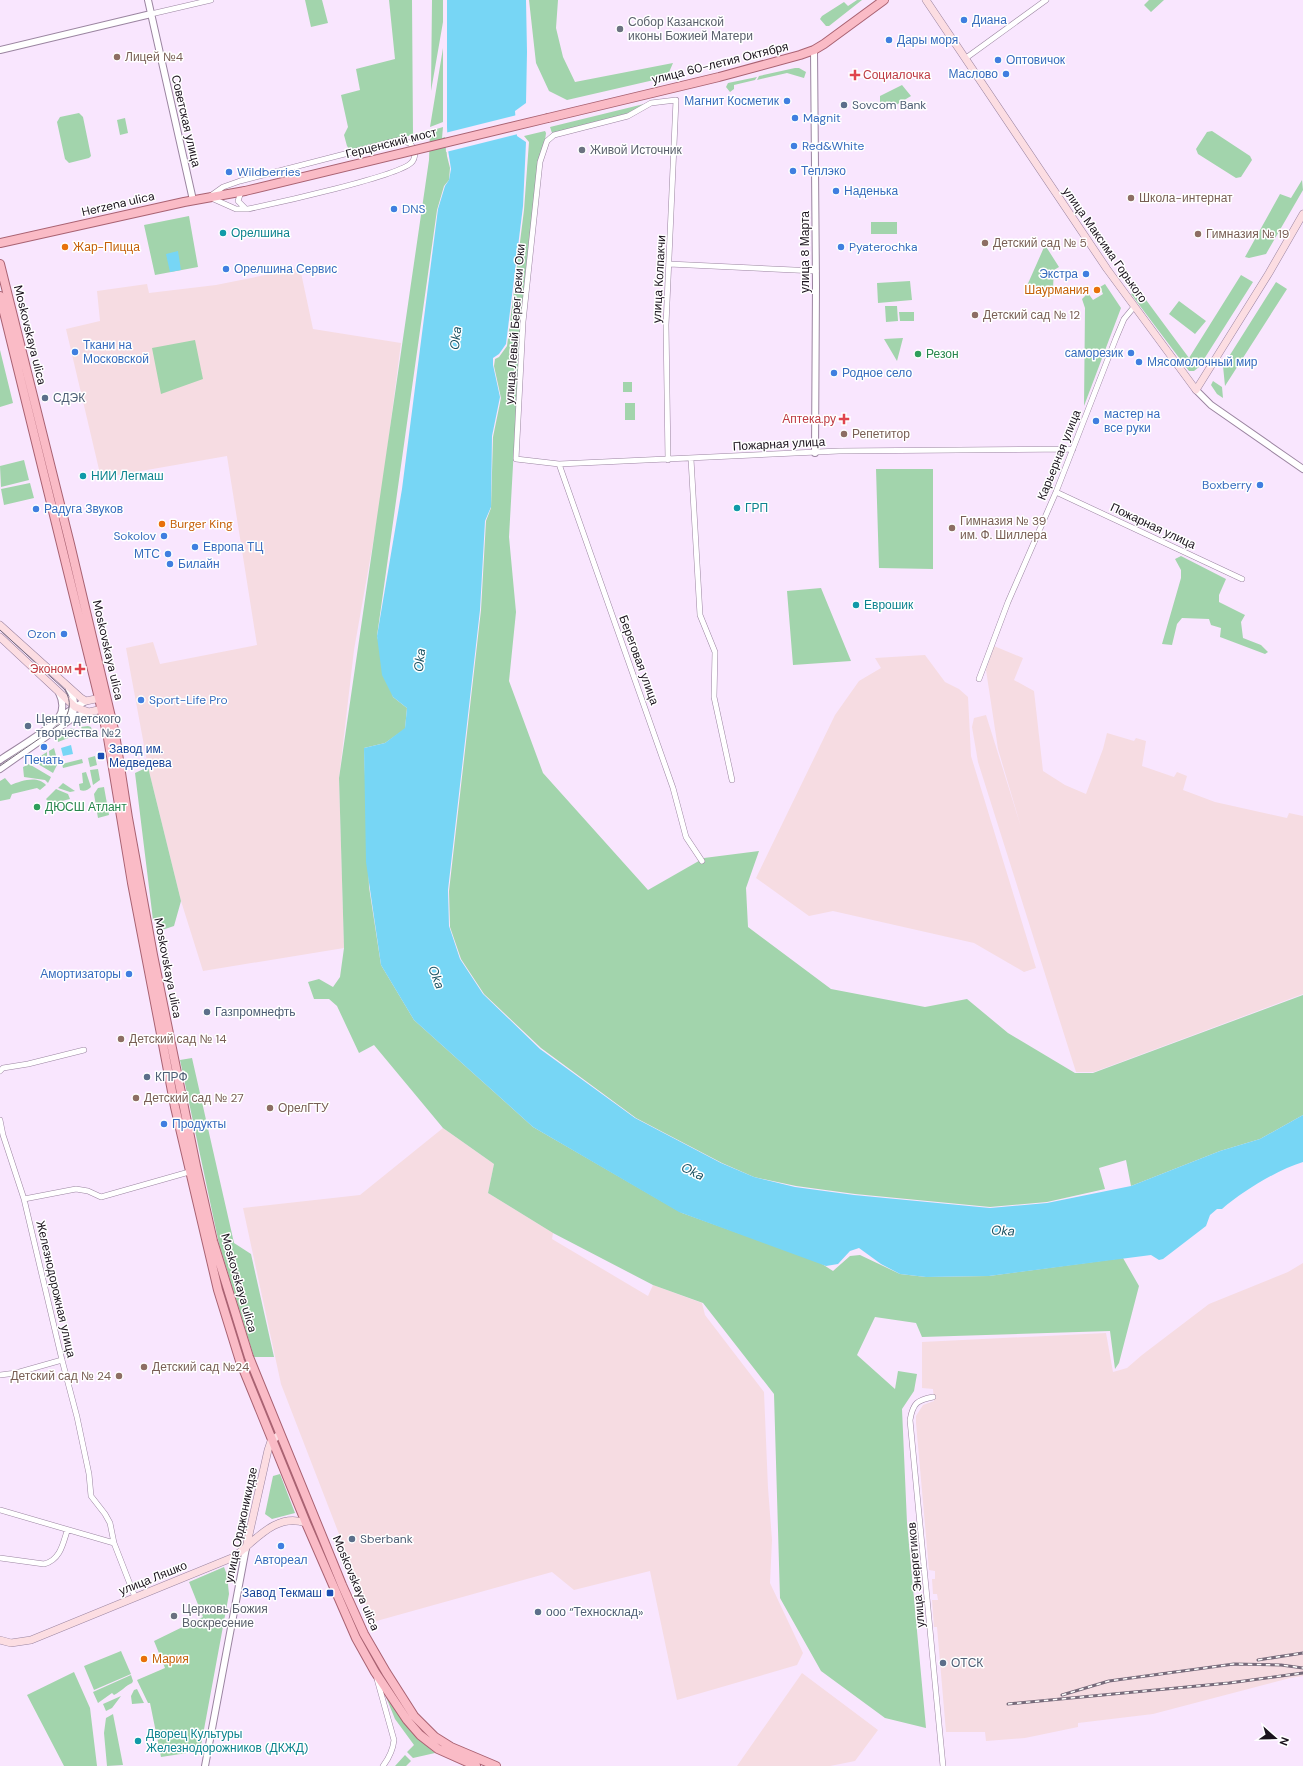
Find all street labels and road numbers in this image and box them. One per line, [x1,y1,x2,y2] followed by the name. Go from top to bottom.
[650,38,790,88] street label: улица 60-летия Октября
[168,73,204,169] street label: Советская улица
[344,124,439,162] street label: Герценский мост
[1059,184,1151,306] street label: улица Максима Горького
[80,188,156,220] street label: Herzena ulica
[797,211,813,293] street label: улица 8 Марта
[649,235,669,323] street label: улица Колпакчи
[501,243,529,405] street label: улица Левый Берег реки Оки
[10,284,50,386] street label: Moskovskaya ulica
[1034,407,1085,502] street label: Карьерная улица
[732,434,826,454] street label: Пожарная улица
[1108,499,1199,553] street label: Пожарная улица
[89,599,127,701] street label: Moskovskaya ulica
[615,613,663,707] street label: Береговая улица
[150,916,186,1020] street label: Moskovskaya ulica
[32,1219,80,1359] street label: Железнодорожная улица
[217,1232,261,1334] street label: Moskovskaya ulica
[221,1465,261,1584] street label: улица Орджоникидзе
[903,1522,929,1628] street label: улица Энергетиков
[329,1533,383,1633] street label: Moskovskaya ulica
[117,1557,190,1599] street label: улица Ляшко

